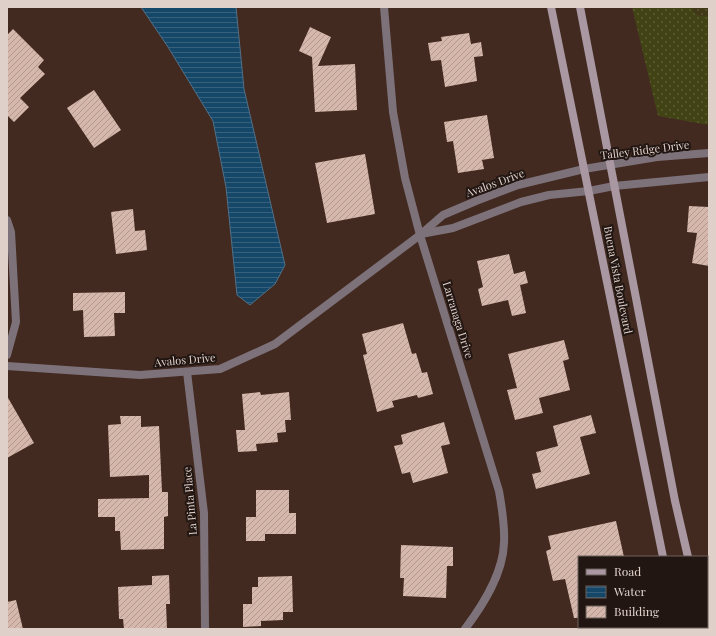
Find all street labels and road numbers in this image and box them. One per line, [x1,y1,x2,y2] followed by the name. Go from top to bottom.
[600,137,691,162] street label: Talley Ridge Drive
[462,165,527,200] street label: Avalos Drive
[601,225,636,336] street label: Buena Vista Boulevard
[440,279,477,361] street label: Larranaga Drive
[153,349,217,370] street label: Avalos Drive
[179,466,200,536] street label: La Pinta Place

